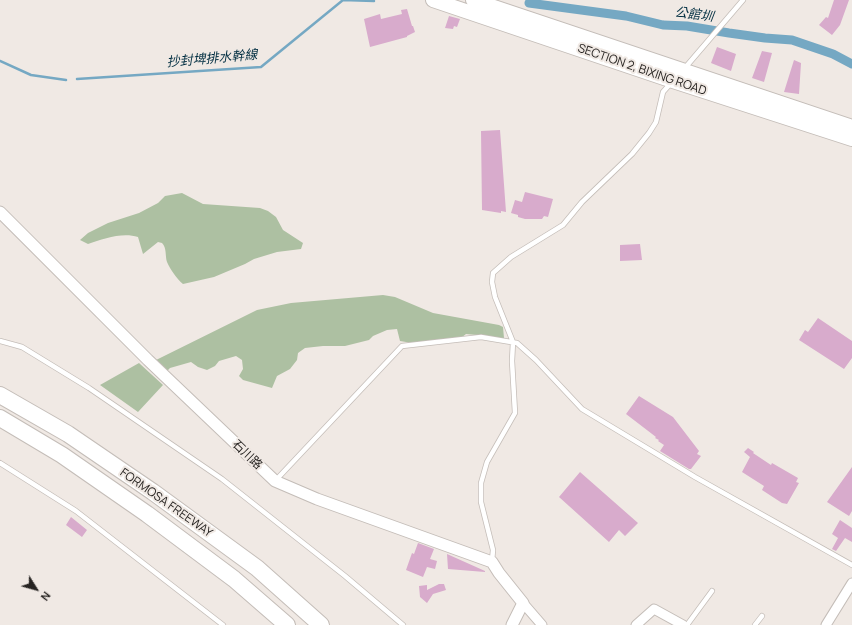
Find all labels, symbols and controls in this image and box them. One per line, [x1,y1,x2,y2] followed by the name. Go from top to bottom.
[674,5,714,25] water label: 公館圳
[576,41,708,99] street label: SECTION 2, BIXING ROAD
[166,47,258,71] water label: 抄封埤排水幹線
[229,437,265,473] street label: 石川路
[117,466,215,540] street label: FORMOSA FREEWAY
[16,569,56,609] north arrow
[38,589,54,604] text: N

